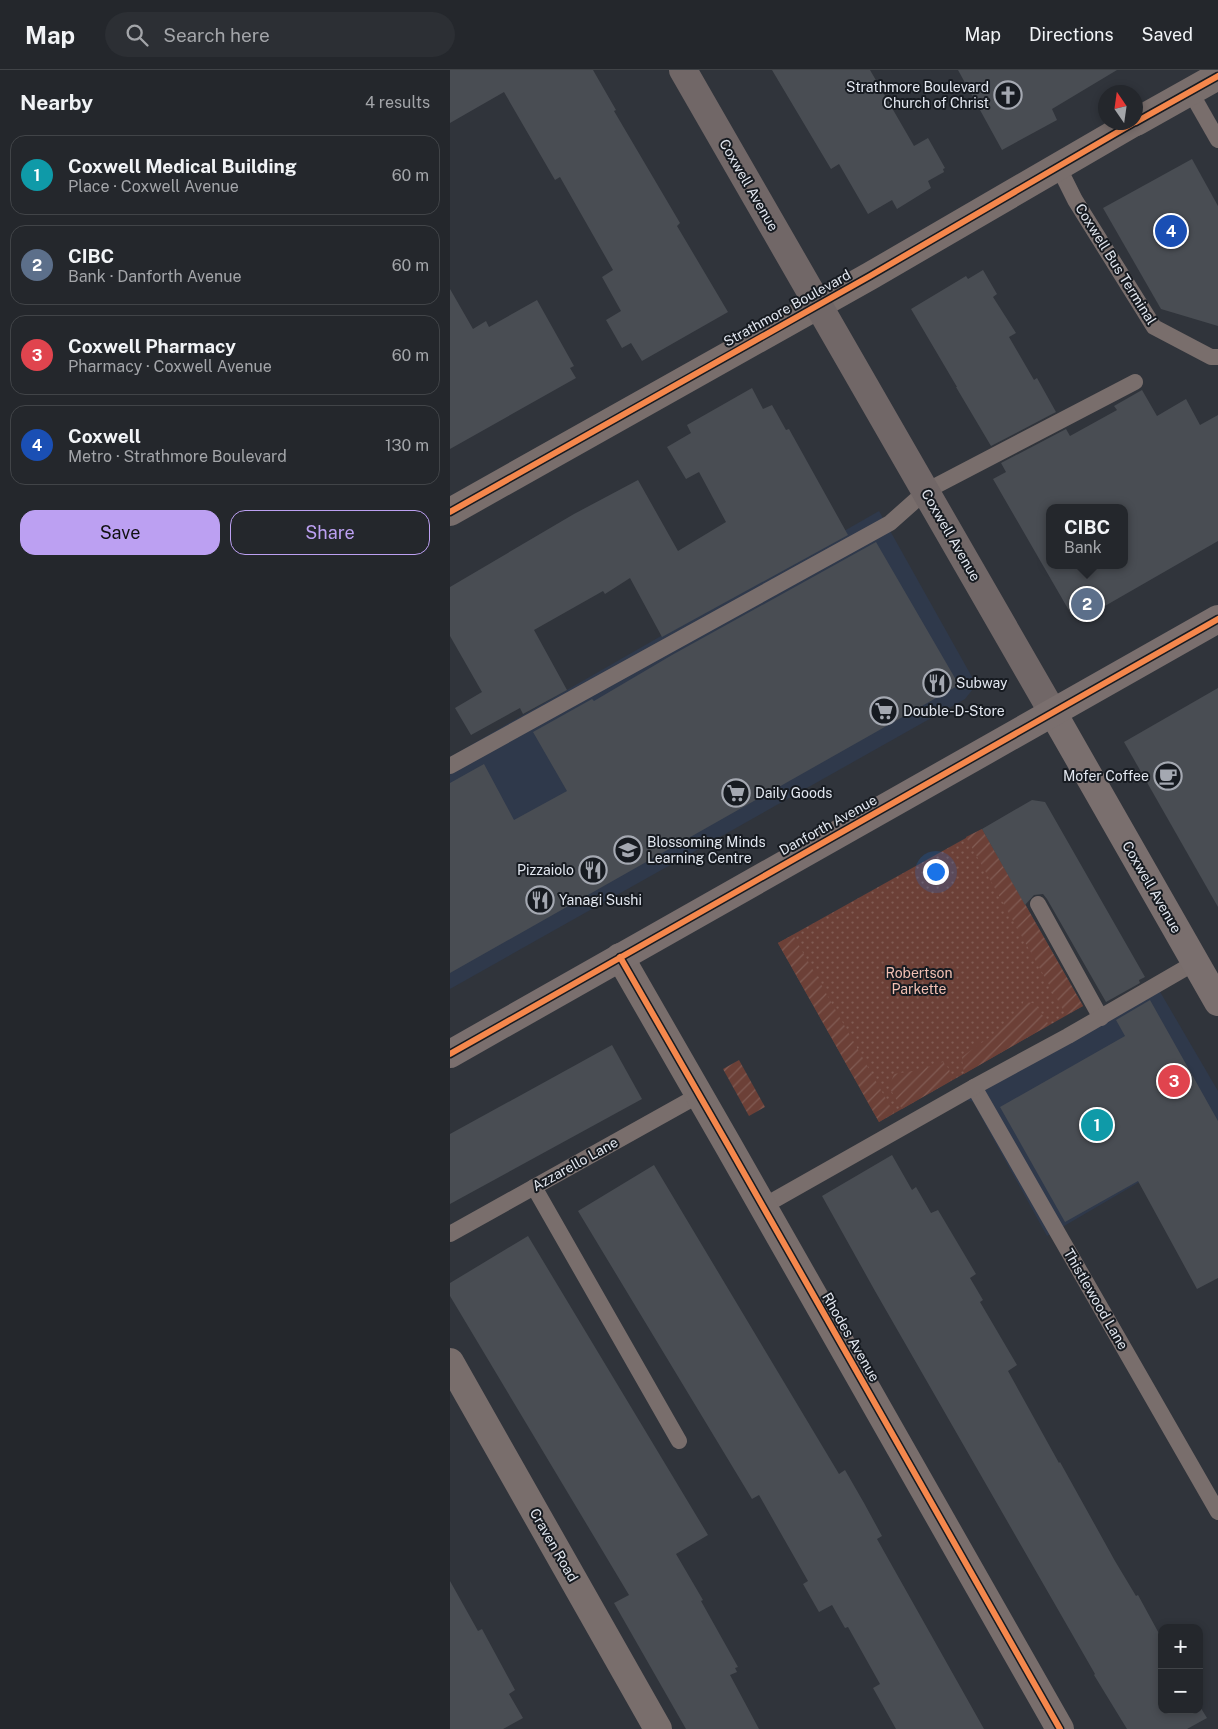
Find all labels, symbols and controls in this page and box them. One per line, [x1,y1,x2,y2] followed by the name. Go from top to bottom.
[105,12,455,57] search box
[25,21,75,49] text: Map
[123,21,151,49] icon: search
[163,24,270,46] text: Search here
[964,24,1001,45] text: Map
[1029,24,1114,45] text: Directions
[1142,24,1193,45] text: Saved
[846,79,989,111] place label: Strathmore Boulevard Church of Christ
[993,80,1023,110] church icon: Strathmore Boulevard Church of Christ
[1098,85,1143,130] north arrow
[20,90,93,115] text: Nearby
[365,93,430,112] text: 4 results
[716,136,782,234] street label: Coxwell Avenue
[68,155,297,177] text: Coxwell Medical Building
[34,166,40,185] text: 1
[392,166,429,185] text: 60 m
[68,177,239,196] text: Place · Coxwell Avenue
[1072,201,1160,327] street label: Coxwell Bus Terminal
[1155,212,1187,250] pin: 4
[68,245,114,267] text: CIBC
[32,256,42,275] text: 2
[392,256,429,275] text: 60 m
[721,266,853,350] street label: Strathmore Boulevard
[68,267,242,286] text: Bank · Danforth Avenue
[68,335,236,357] text: Coxwell Pharmacy
[32,346,42,365] text: 3
[392,346,429,365] text: 60 m
[68,357,272,376] text: Pharmacy · Coxwell Avenue
[68,425,141,447] text: Coxwell
[32,436,42,455] text: 4
[385,436,429,455] text: 130 m
[68,447,287,466] text: Metro · Strathmore Boulevard
[918,486,984,584] street label: Coxwell Avenue
[1046,504,1128,569] popup
[20,510,220,555] button: Save
[230,510,430,555] button: Share
[1064,516,1110,538] text: CIBC
[1064,538,1102,557] text: Bank
[1071,585,1103,623] pin: 2
[922,668,952,698] restaurant icon: Subway
[956,675,1008,691] place label: Subway
[869,696,899,726] supermarket icon: Double-D-Store
[903,703,1005,719] place label: Double-D-Store
[1153,761,1183,791] cafe icon: Mofer Coffee
[1063,768,1149,784] place label: Mofer Coffee
[721,778,751,808] supermarket icon: Daily Goods
[755,785,832,801] place label: Daily Goods
[776,792,880,858] street label: Danforth Avenue
[647,834,766,866] place label: Blossoming Minds Learning Centre
[613,835,643,865] school or university icon: Blossoming Minds Learning Centre
[1119,838,1185,936] street label: Coxwell Avenue
[578,855,608,885] restaurant icon: Pizzaiolo
[923,859,949,885] your location
[517,862,574,878] place label: Pizzaiolo
[525,885,555,915] restaurant icon: Yanagi Sushi
[559,892,642,908] place label: Yanagi Sushi
[885,965,953,997] park label: Robertson Parkette
[1158,1062,1190,1100] pin: 3
[1081,1106,1113,1144] pin: 1
[529,1134,621,1194] street label: Azzarello Lane
[1061,1246,1131,1352] street label: Thistlewood Lane
[819,1290,883,1384] street label: Rhodes Avenue
[527,1506,581,1584] street label: Craven Road
[1158,1624,1203,1714] map controls
[1158,1624,1203,1669] button: +
[1158,1669,1203,1714] button: −

